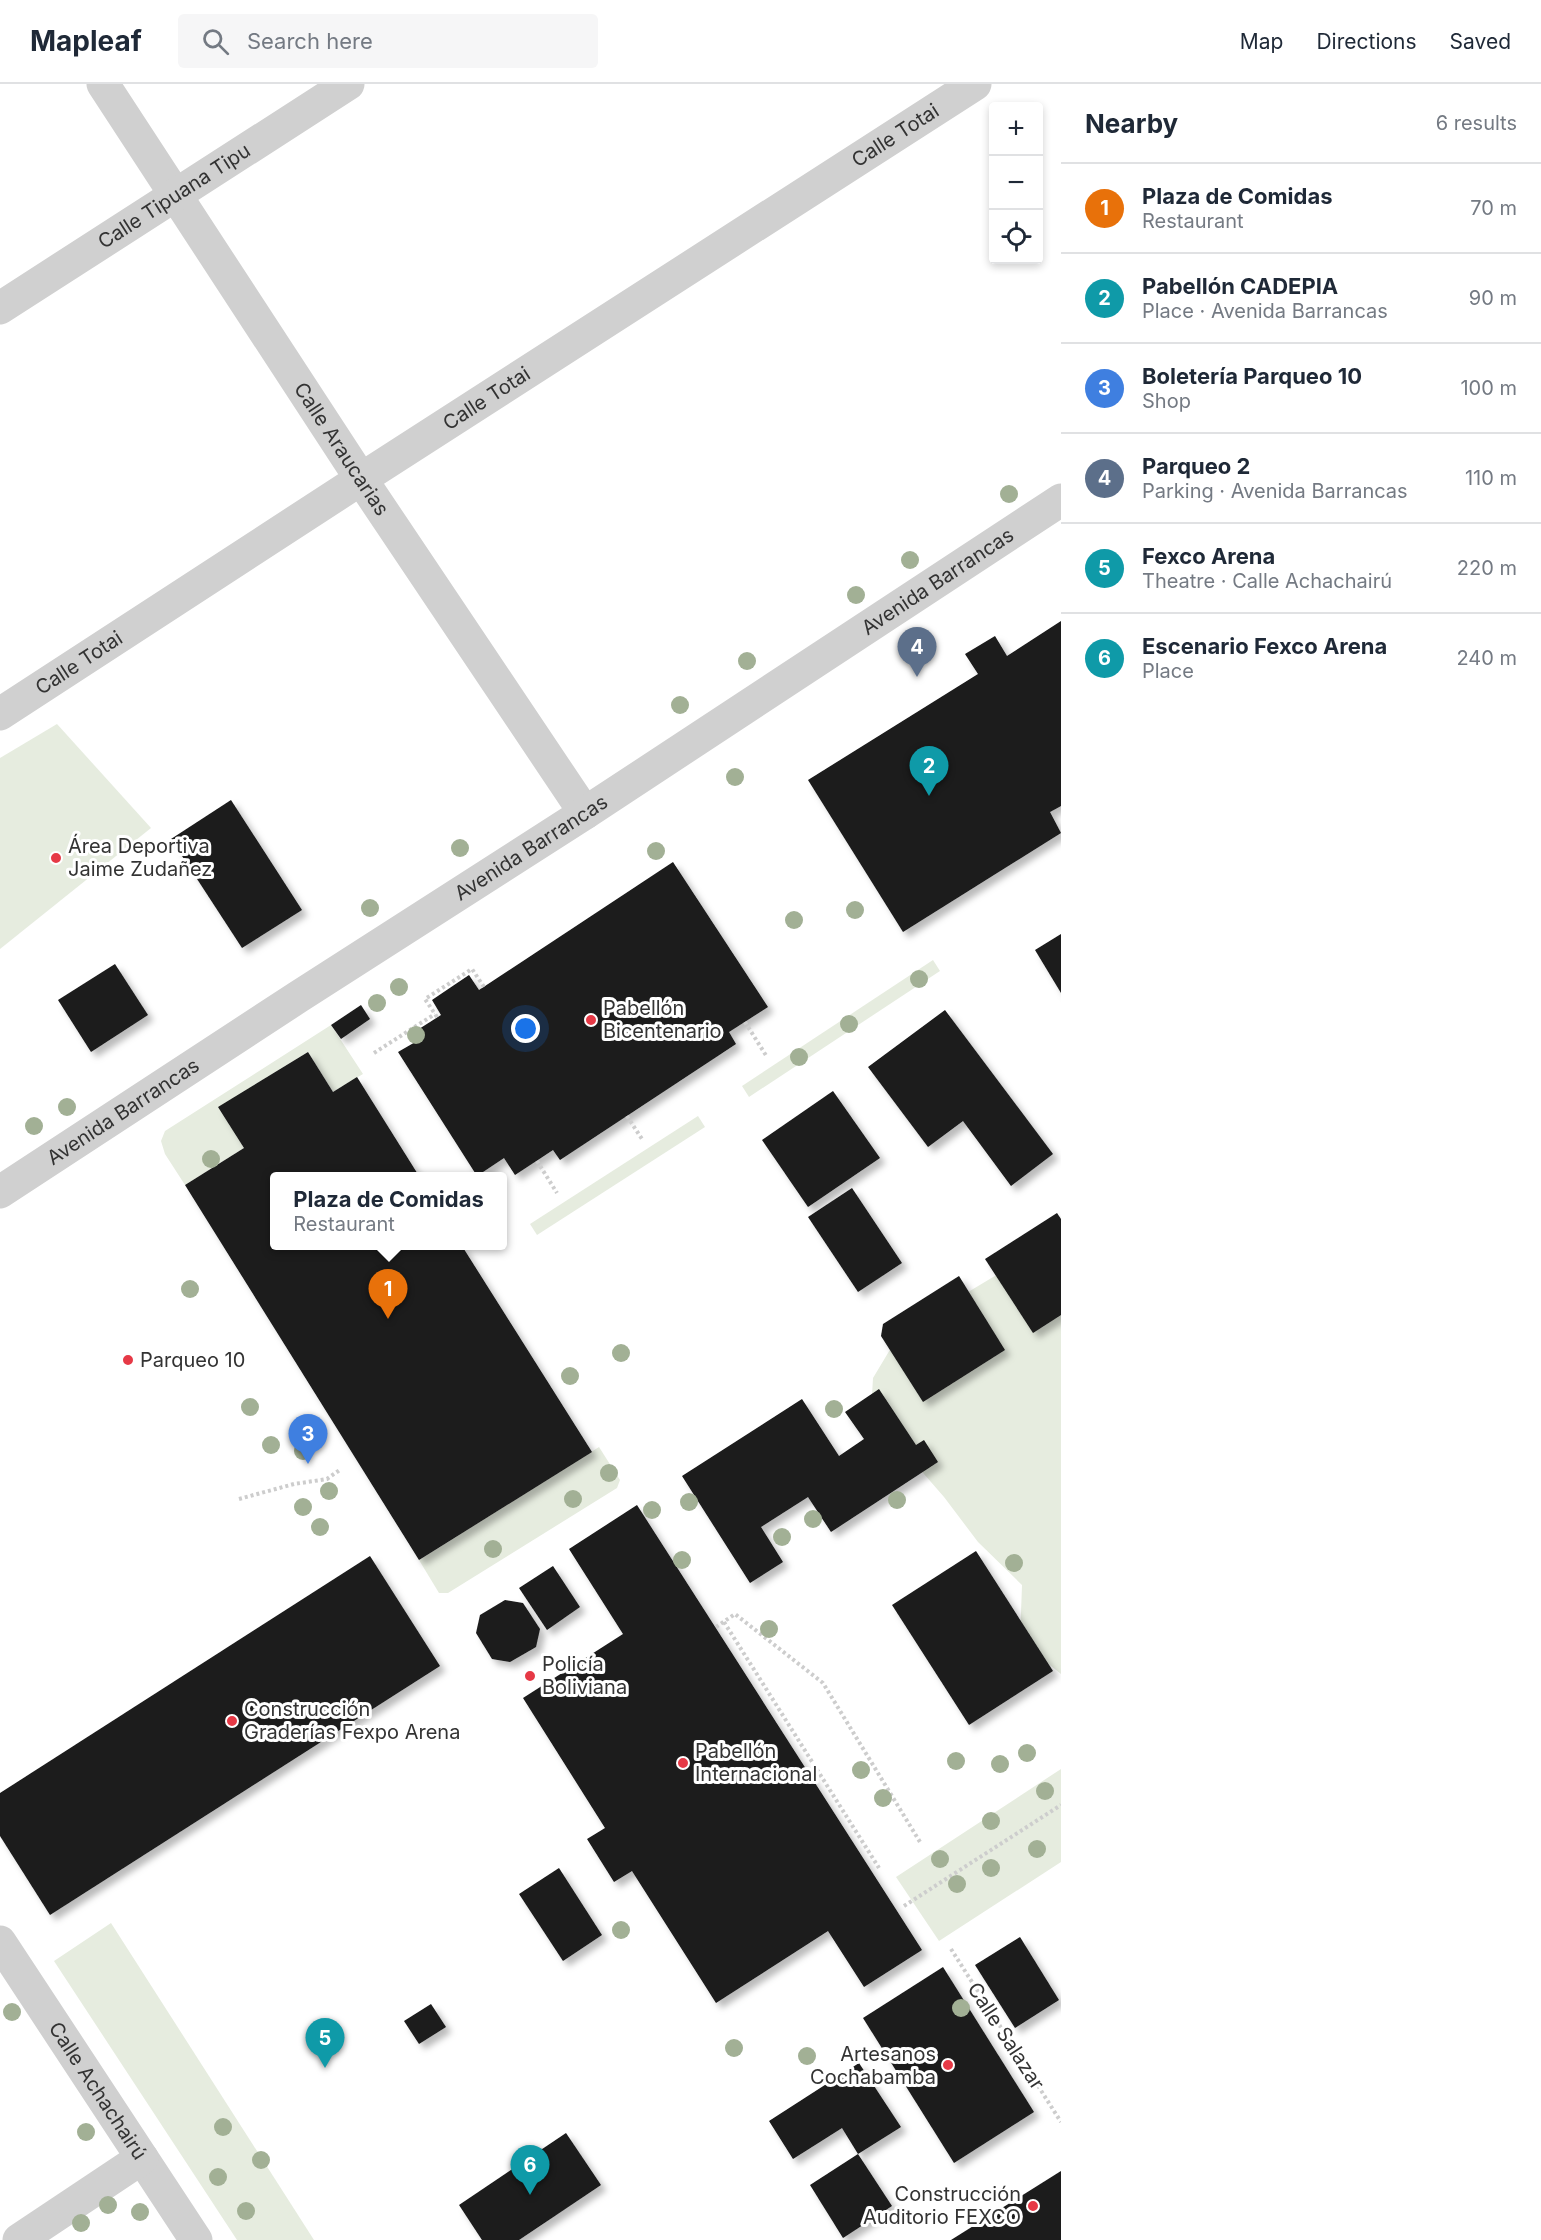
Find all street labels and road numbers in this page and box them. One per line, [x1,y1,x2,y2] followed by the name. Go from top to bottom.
[847,98,943,172] street label: Calle Totai
[93,138,255,254] street label: Calle Tipuana Tipu
[438,361,535,435] street label: Calle Totai
[289,378,394,520] street label: Calle Araucarias
[857,523,1018,640] street label: Avenida Barrancas
[31,626,127,700] street label: Calle Totai
[450,790,612,905] street label: Avenida Barrancas
[42,1053,204,1170] street label: Avenida Barrancas
[963,1978,1050,2094] street label: Calle Salazar
[44,2017,152,2164] street label: Calle Achachairú

